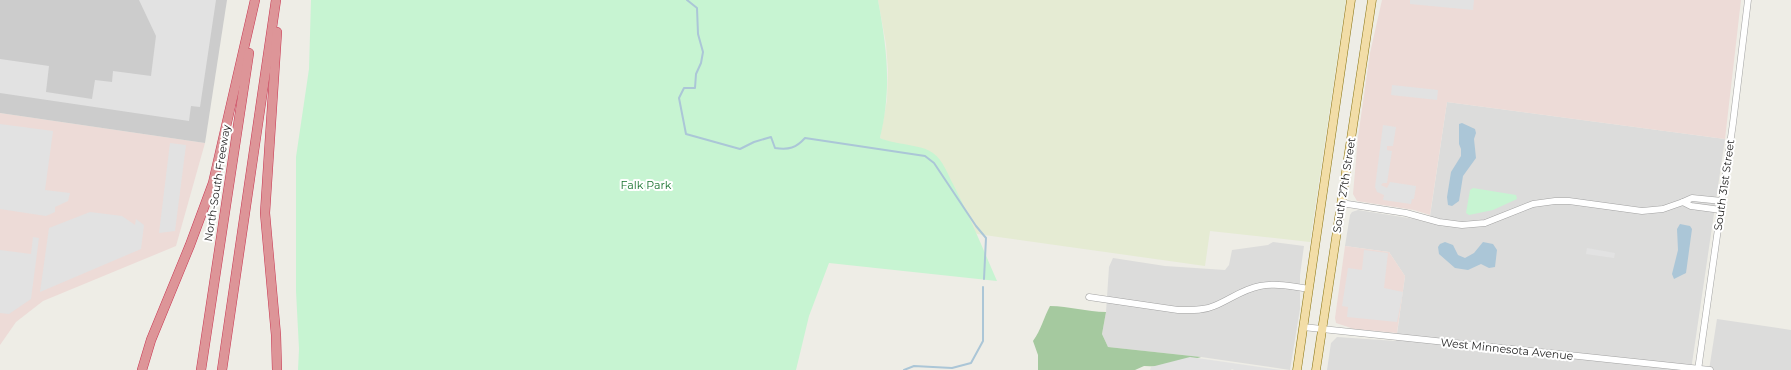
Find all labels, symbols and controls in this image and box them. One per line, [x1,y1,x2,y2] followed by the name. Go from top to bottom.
[201,124,233,242] street label: North-South Freeway
[1330,136,1359,234] street label: South 27th Street
[1711,138,1737,232] street label: South 31st Street
[621,178,672,192] park label: Falk Park
[1440,335,1574,363] street label: West Minnesota Avenue

